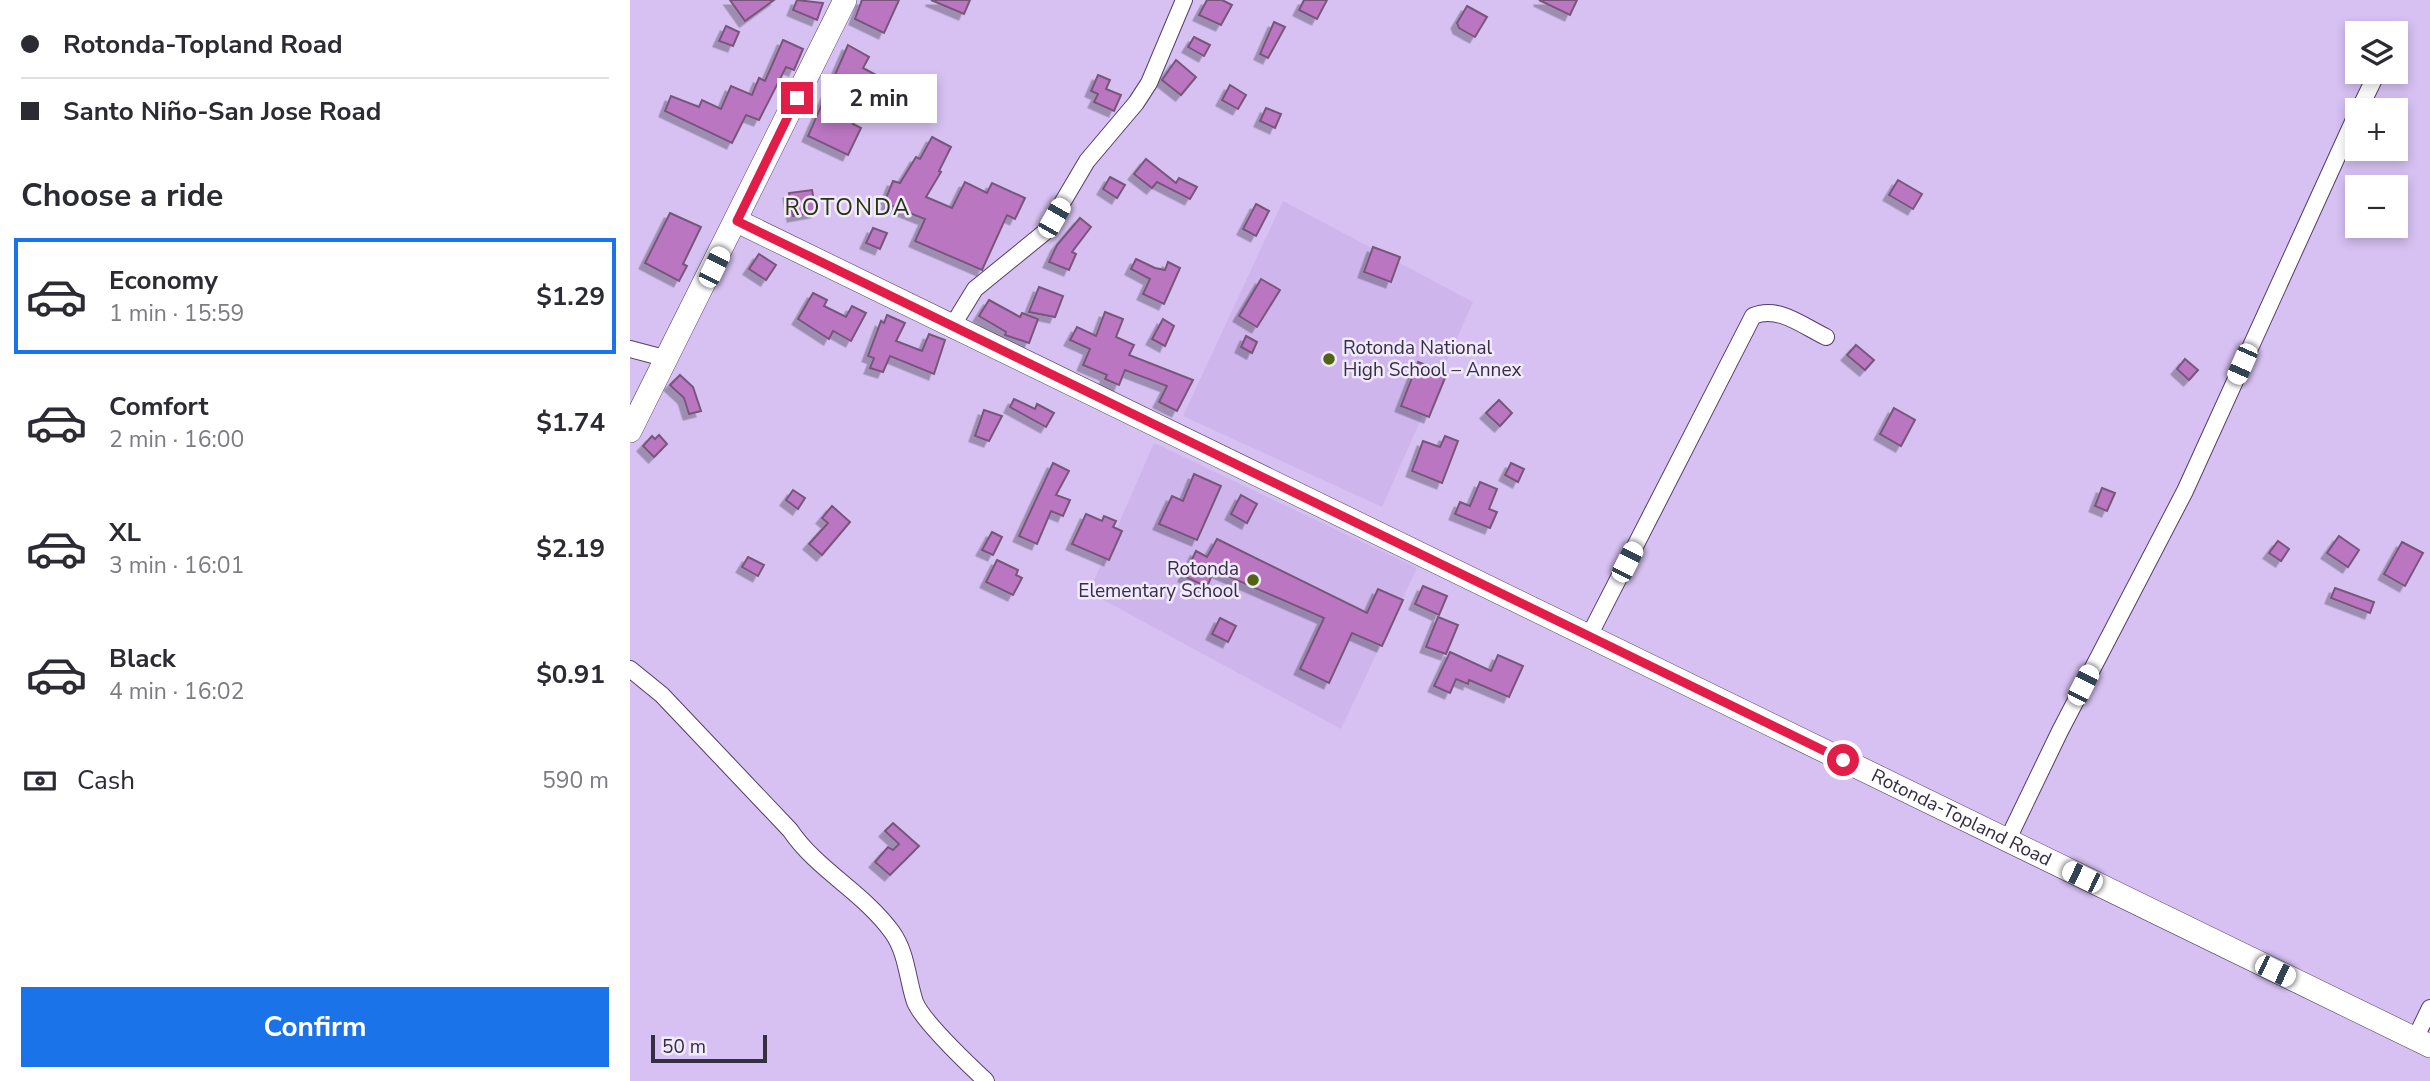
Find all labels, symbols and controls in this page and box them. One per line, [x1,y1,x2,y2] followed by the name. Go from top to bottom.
[2345,21,2408,238] map controls
[2345,21,2408,84] button: layers
[63,27,343,62] text: Rotonda-Topland Road
[822,74,937,122] callout: 2 min
[781,82,813,114] route end
[849,83,909,114] text: 2 min
[63,94,381,129] text: Santo Niño-San Jose Road
[2345,98,2408,161] button: +
[21,174,223,217] text: Choose a ride
[2345,175,2408,238] button: −
[785,192,911,223] district label: ROTONDA
[1035,195,1074,241] car
[696,244,733,290] car
[109,263,218,298] text: Economy
[25,265,88,328] icon: car
[536,279,605,314] text: $1.29
[109,298,244,329] text: 1 min · 15:59
[1343,335,1521,383] place label: Rotonda National High School – Annex
[2224,341,2261,387] car
[1321,351,1337,367] marker: Rotonda National High School – Annex
[109,389,209,424] text: Comfort
[25,391,88,454] icon: car
[536,405,605,440] text: $1.74
[109,424,244,455] text: 2 min · 16:00
[109,515,141,550] text: XL
[25,517,88,580] icon: car
[536,531,605,566] text: $2.19
[1609,539,1646,585] car
[109,550,244,581] text: 3 min · 16:01
[1078,556,1239,604] place label: Rotonda Elementary School
[1245,572,1261,588] marker: Rotonda Elementary School
[109,641,176,676] text: Black
[25,643,88,706] icon: car
[536,657,605,692] text: $0.91
[2065,662,2102,708] car
[109,676,244,707] text: 4 min · 16:02
[1827,744,1859,776] route start
[21,762,59,800] icon: cash
[77,763,135,798] text: Cash
[1867,763,2056,873] street label: Rotonda-Topland Road
[542,765,609,796] text: 590 m
[2059,858,2106,896] car
[2252,952,2299,990] car
[21,987,609,1067] button: Confirm
[651,1032,766,1064] scale bar
[662,1034,706,1060] text: 50 m

